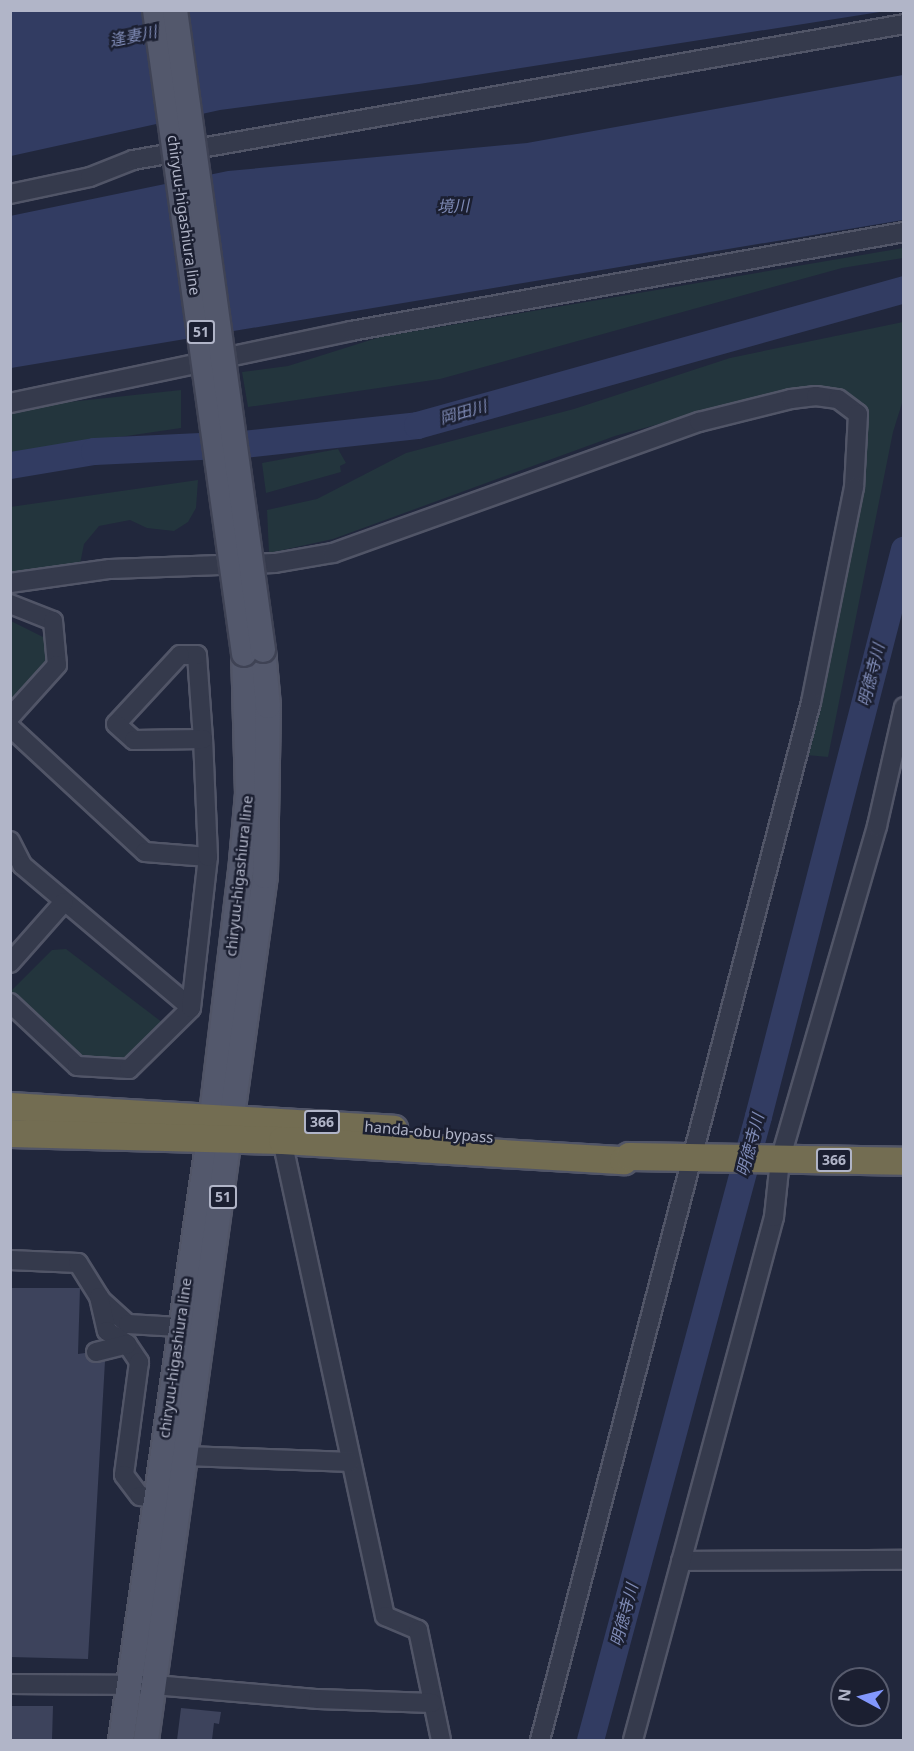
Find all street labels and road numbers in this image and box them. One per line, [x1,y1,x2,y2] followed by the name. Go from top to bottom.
[164,134,204,296] street label: chiryuu-higashiura line
[186,321,216,343] road number: 51
[222,795,256,957] street label: chiryuu-higashiura line
[302,1111,342,1133] road number: 366
[364,1117,494,1147] street label: handa-obu bypass
[814,1149,854,1171] road number: 366
[208,1186,238,1208] road number: 51
[155,1277,195,1439] street label: chiryuu-higashiura line

